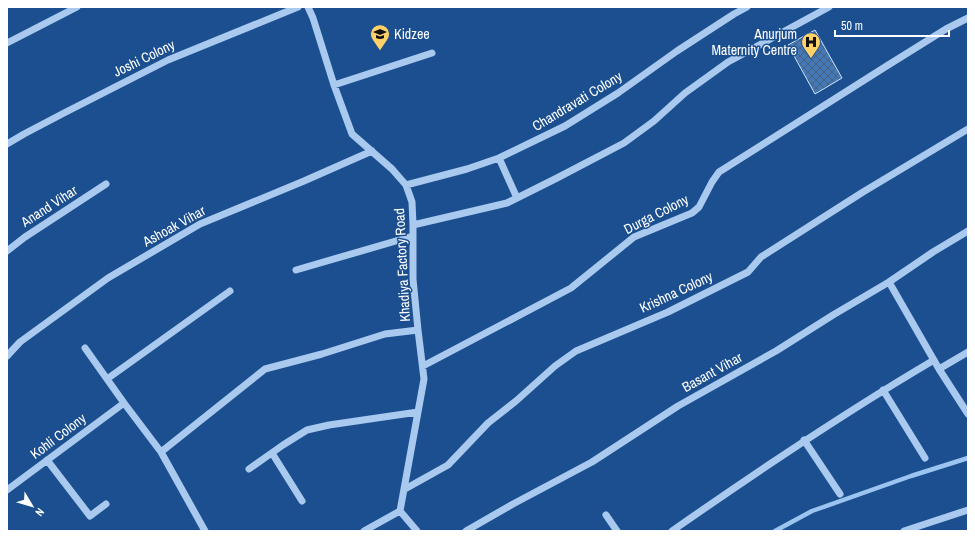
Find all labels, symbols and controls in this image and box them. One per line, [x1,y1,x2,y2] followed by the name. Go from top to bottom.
[835,12,949,38] scale bar
[841,18,863,34] text: 50 m
[369,23,391,51] school or university icon: Kidzee
[394,25,430,43] place label: Kidzee
[712,25,797,59] place label: Anurjum Maternity Centre
[800,31,822,59] hospital icon: Anurjum Maternity Centre
[110,35,178,81] street label: Joshi Colony
[529,67,625,135] street label: Chandravati Colony
[17,181,81,231] street label: Anand Vihar
[621,190,692,238] street label: Durga Colony
[139,201,209,251] street label: Ashoak Vihar
[390,208,414,322] street label: Khadiya Factory Road
[637,267,716,317] street label: Krishna Colony
[679,348,745,396] street label: Basant Vihar
[27,409,90,463] street label: Kohli Colony
[12,486,52,526] north arrow
[32,505,47,519] text: N

